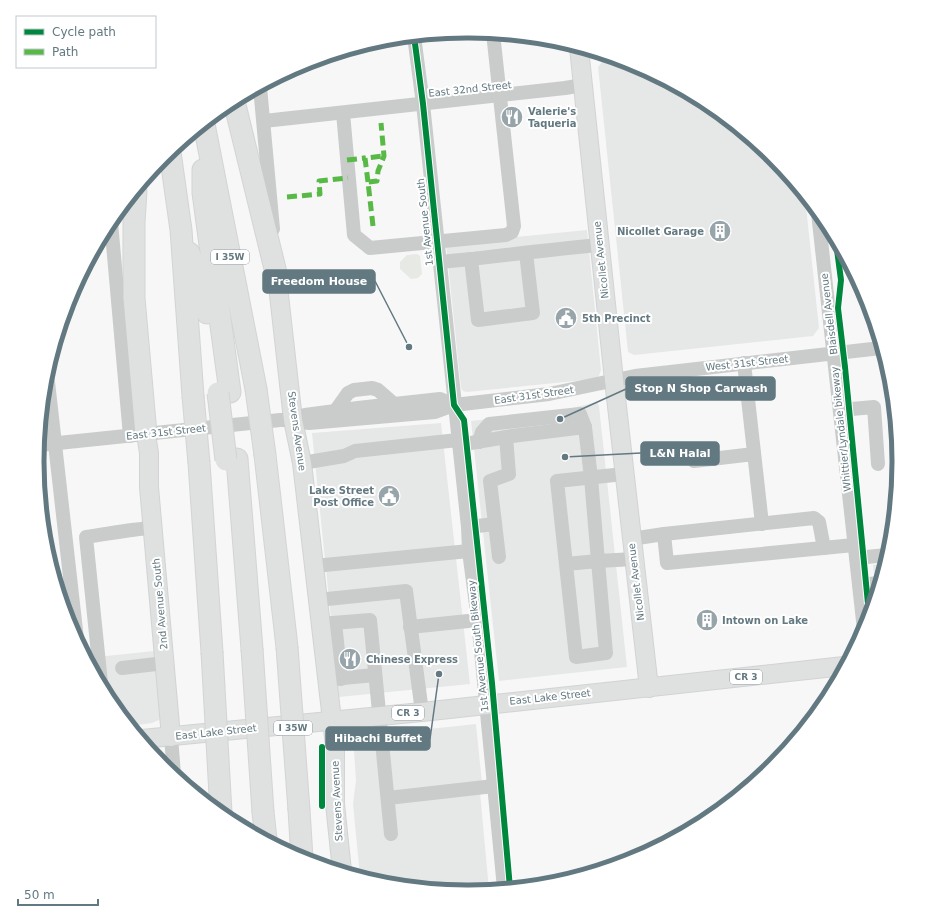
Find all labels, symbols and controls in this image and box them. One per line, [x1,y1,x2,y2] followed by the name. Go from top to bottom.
[16,16,156,68] legend
[52,25,116,39] text: Cycle path
[52,45,78,59] text: Path
[428,79,512,99] street label: East 32nd Street
[499,104,525,130] restaurant icon: Valerie's Taqueria
[528,106,576,129] place label: Valerie's Taqueria
[415,178,435,266] street label: 1st Avenue South
[707,218,733,244] building icon: Nicollet Garage
[591,221,611,299] street label: Nicollet Avenue
[617,226,704,237] place label: Nicollet Garage
[211,250,249,264] road number: I 35W
[263,270,375,293] callout: Freedom House
[819,273,839,355] street label: Blaisdell Avenue
[271,275,367,288] text: Freedom House
[553,305,579,331] public building icon: 5th Precinct
[582,313,651,324] place label: 5th Precinct
[705,353,789,373] street label: West 31st Street
[829,366,853,492] street label: Whittier/Lyndale bikeway
[626,377,775,400] callout: Stop N Shop Carwash
[634,382,768,395] text: Stop N Shop Carwash
[494,384,575,406] street label: East 31st Street
[286,390,308,472] street label: Stevens Avenue
[126,422,207,442] street label: East 31st Street
[641,442,719,465] callout: L&N Halal
[649,447,711,460] text: L&N Halal
[376,483,402,509] public building icon: Lake Street Post Office
[309,485,374,508] place label: Lake Street Post Office
[626,543,646,621] street label: Nicollet Avenue
[151,558,169,650] street label: 2nd Avenue South
[466,579,490,713] street label: 1st Avenue South Bikeway
[694,607,720,633] building icon: Intown on Lake
[722,615,808,626] place label: Intown on Lake
[337,646,363,672] restaurant icon: Chinese Express
[366,654,458,665] place label: Chinese Express
[730,670,762,684] road number: CR 3
[509,687,591,707] street label: East Lake Street
[392,706,424,720] road number: CR 3
[274,721,312,735] road number: I 35W
[175,722,257,742] street label: East Lake Street
[326,727,430,750] callout: Hibachi Buffet
[334,732,422,745] text: Hibachi Buffet
[329,761,345,841] street label: Stevens Avenue
[18,881,98,907] scale bar
[24,888,55,902] text: 50 m

